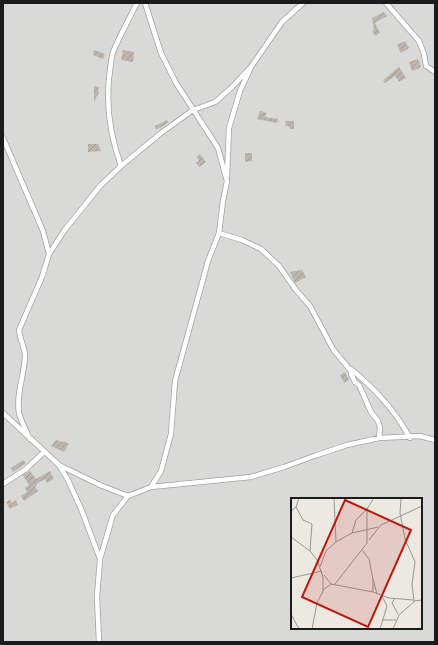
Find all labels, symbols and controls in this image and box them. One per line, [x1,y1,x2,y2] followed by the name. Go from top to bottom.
[291,498,422,629] inset map

